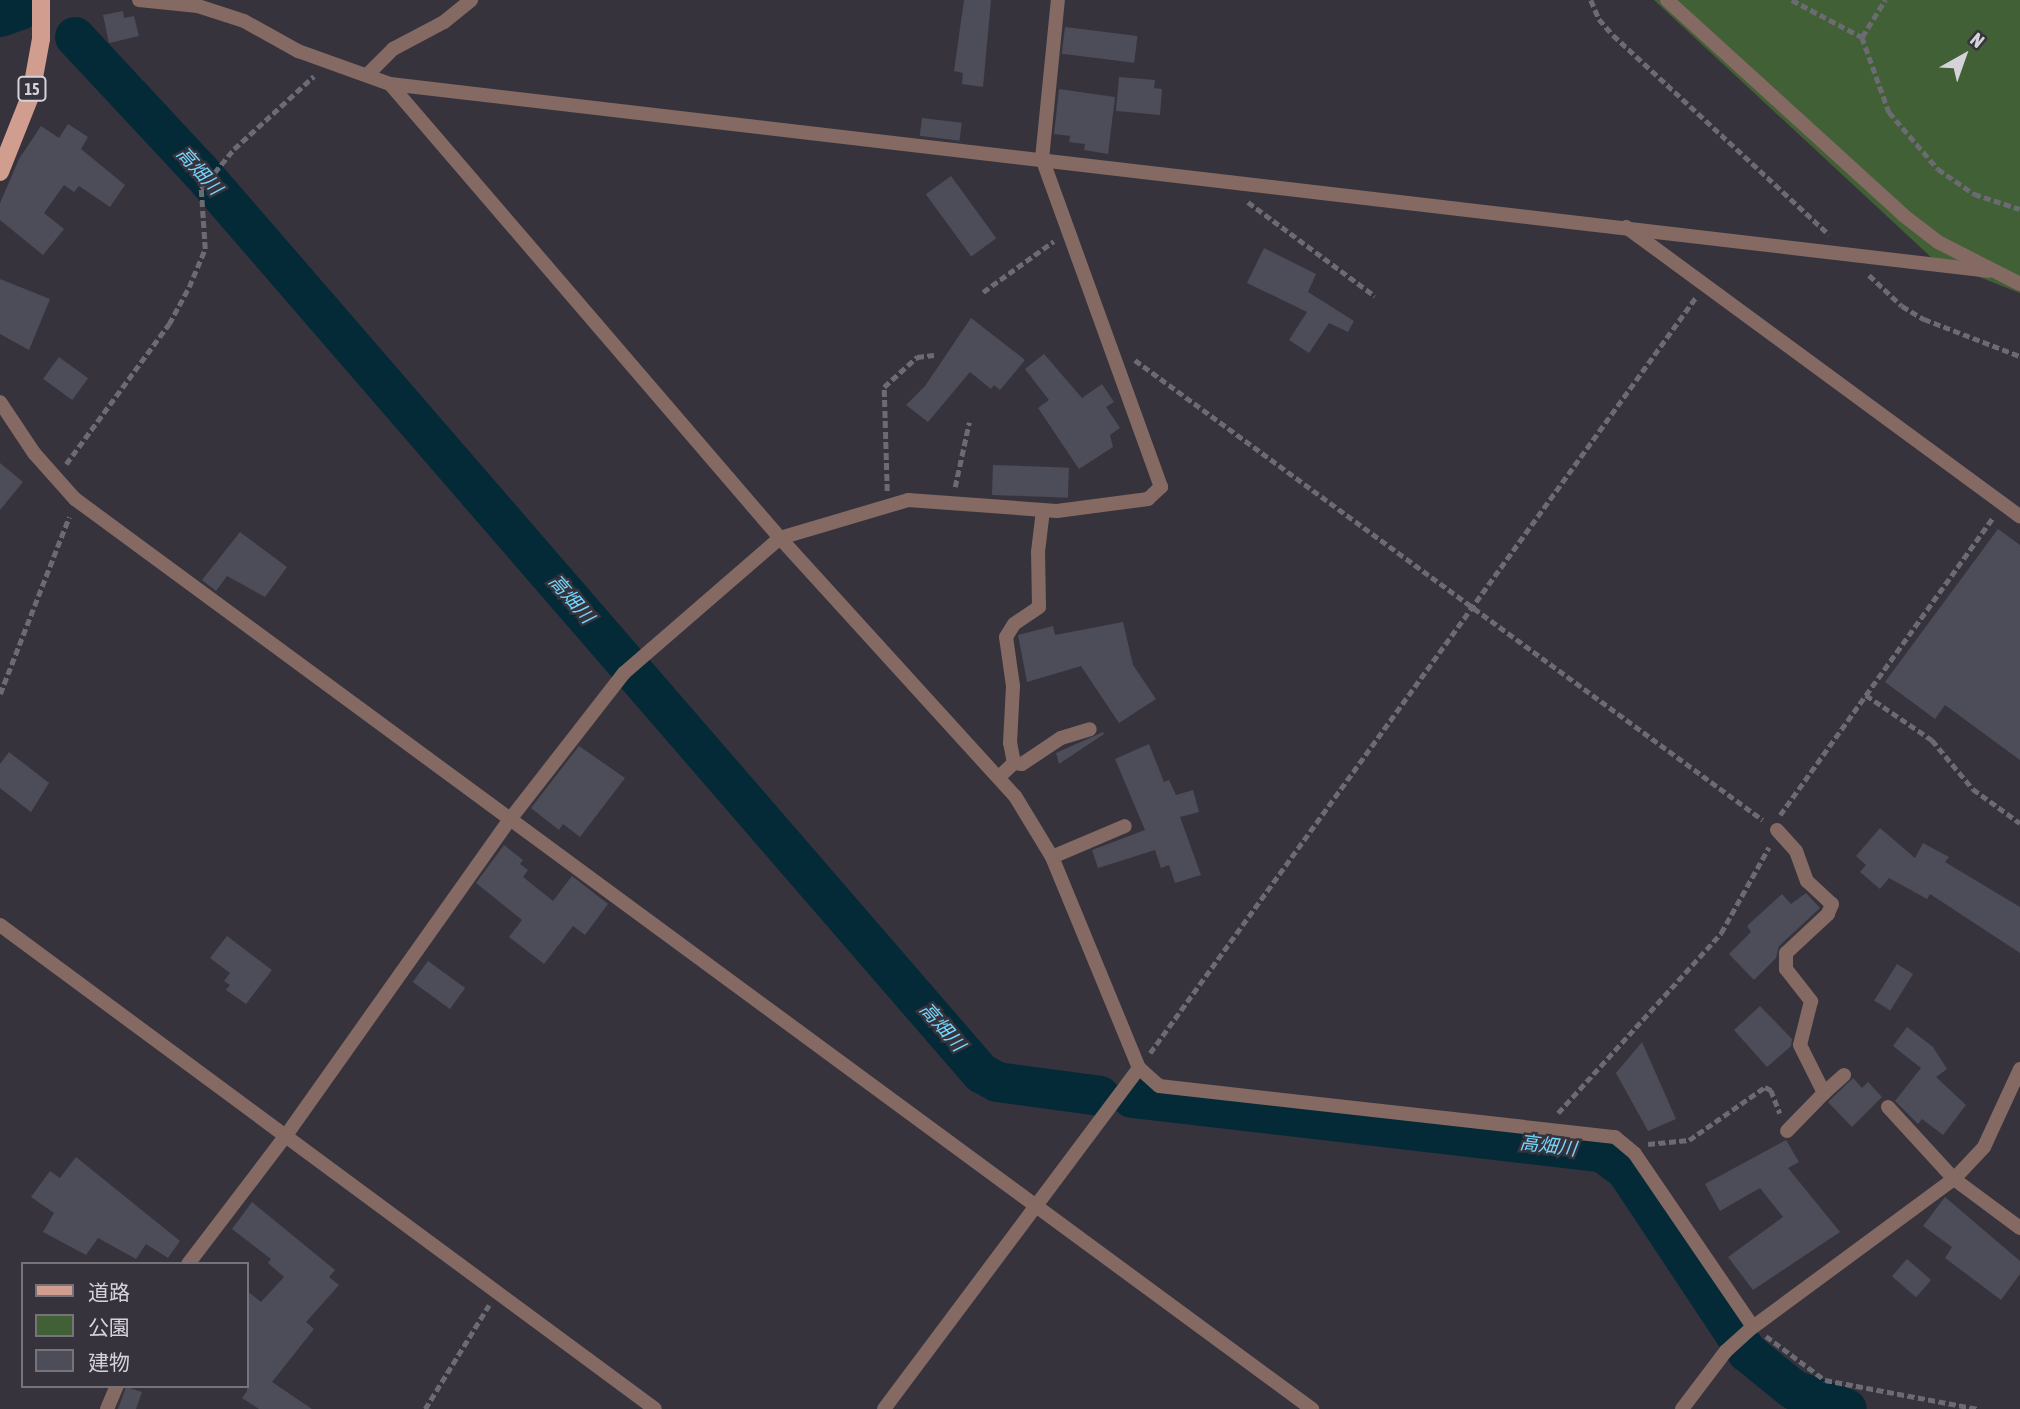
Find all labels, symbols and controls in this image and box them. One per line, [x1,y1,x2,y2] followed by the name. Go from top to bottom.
[1929,21,1999,91] north arrow
[1966,28,1989,52] text: N
[16,76,48,102] road number: 15
[171,142,227,200] water label: 高畑川
[544,570,598,628] water label: 高畑川
[915,998,969,1056] water label: 高畑川
[1518,1131,1578,1161] water label: 高畑川
[21,1262,248,1388] legend
[88,1280,130,1304] text: 道路
[88,1315,130,1339] text: 公園
[88,1350,130,1374] text: 建物

